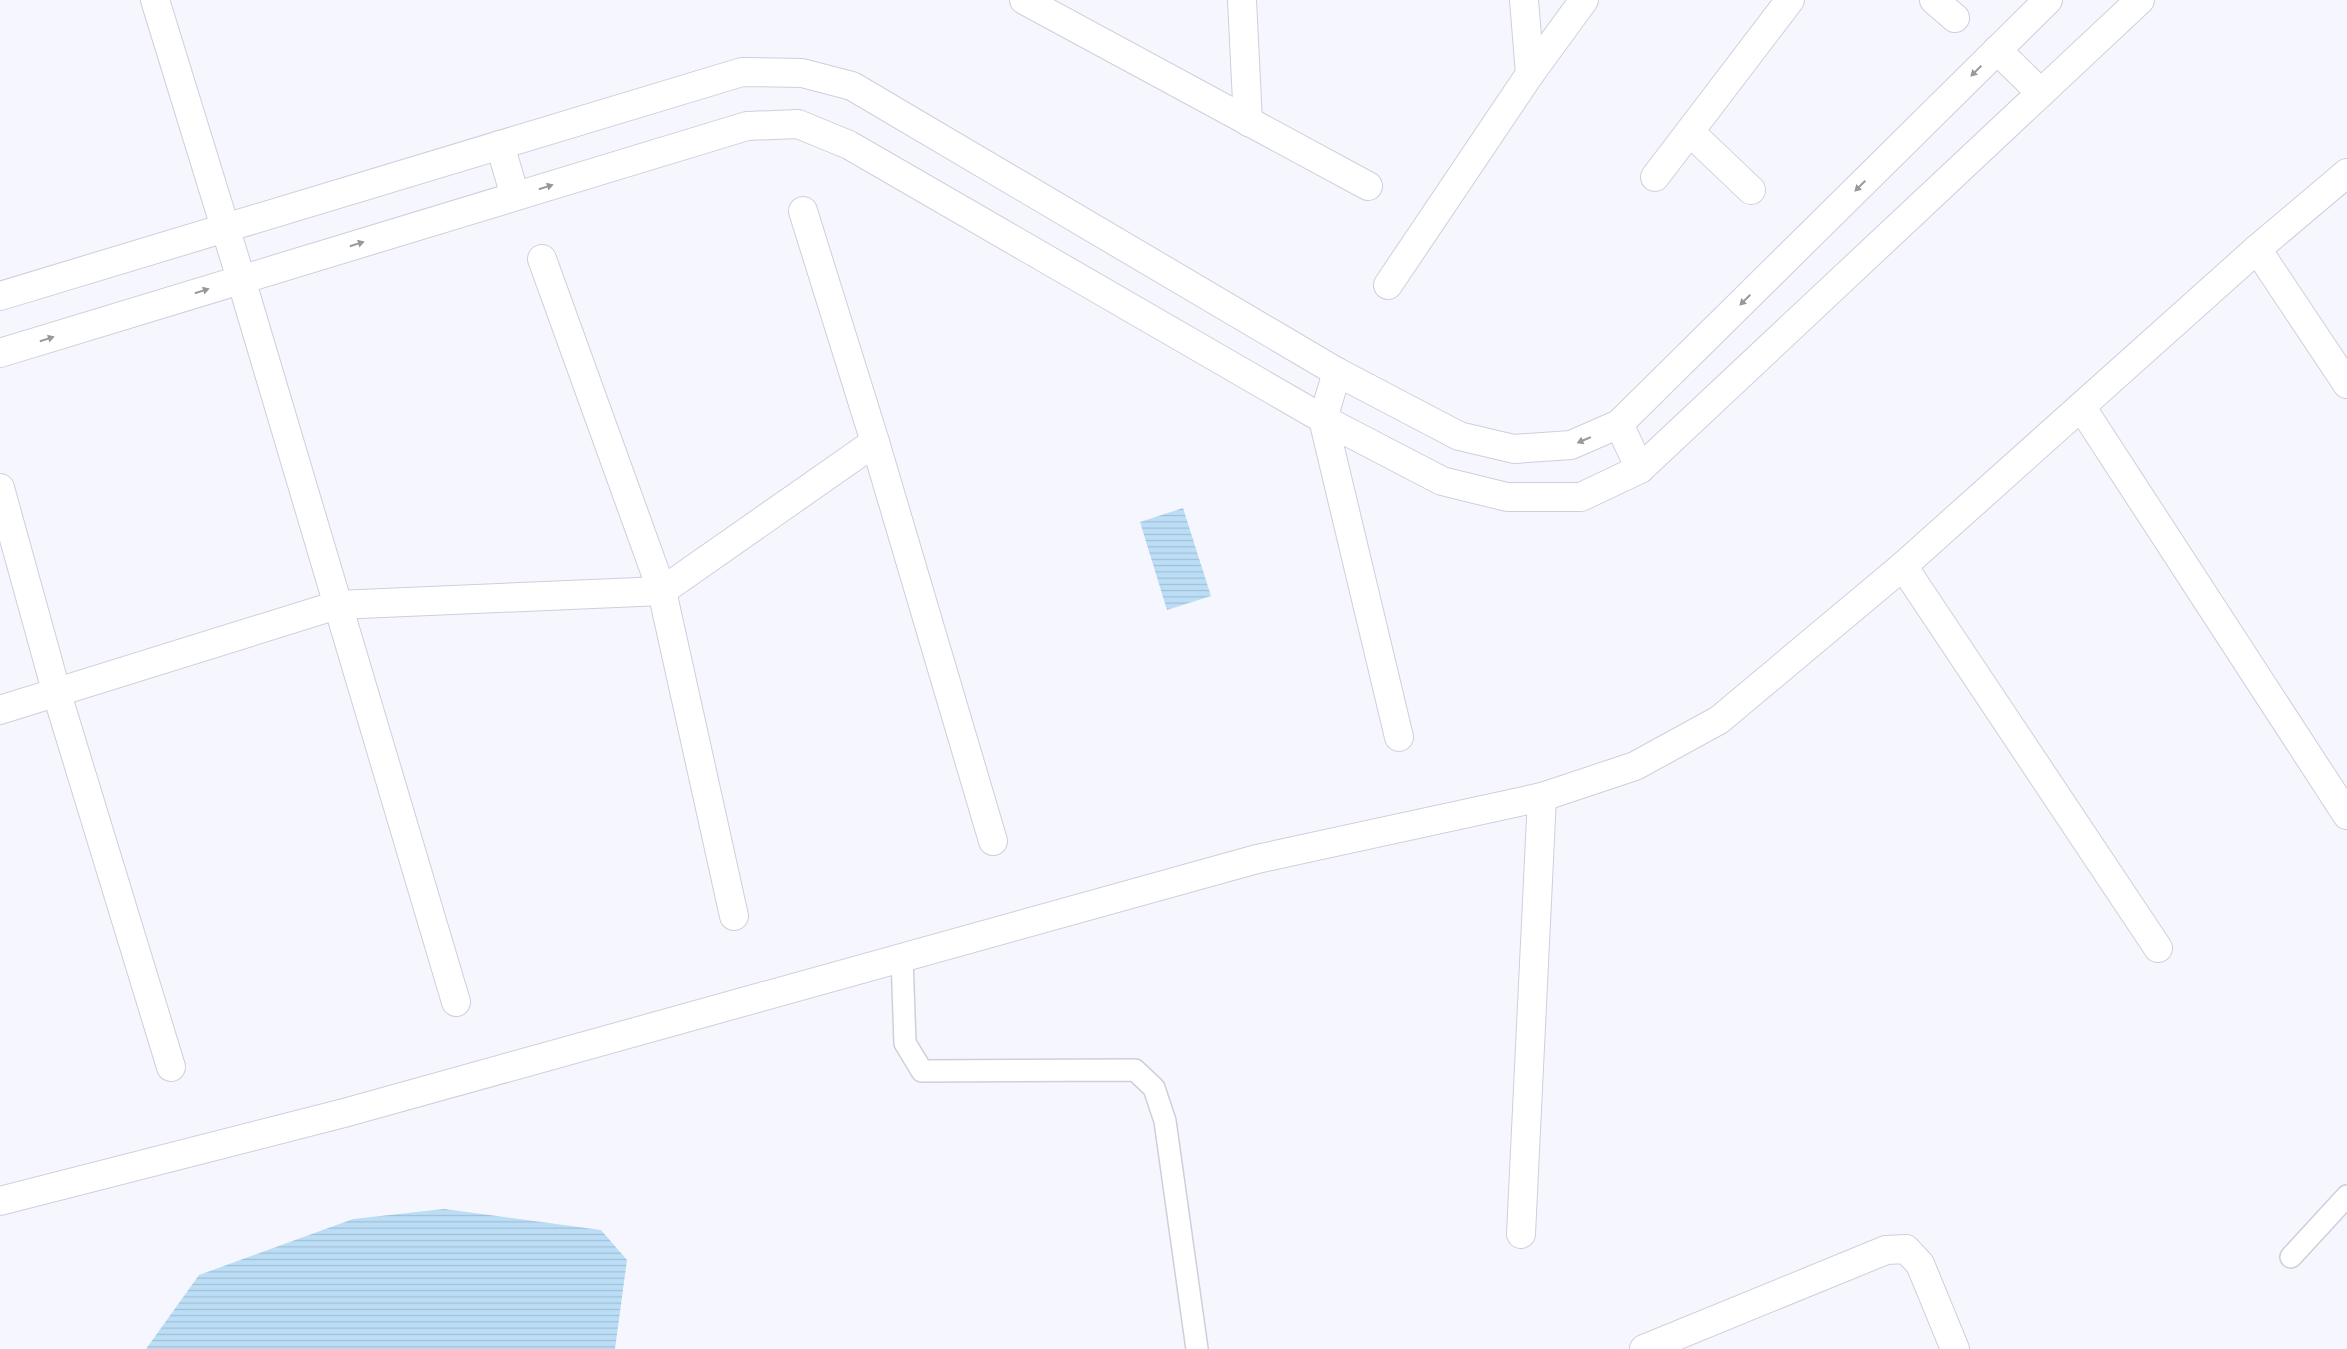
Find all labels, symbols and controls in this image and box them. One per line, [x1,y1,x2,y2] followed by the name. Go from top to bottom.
[1970,65,1982,77] one-way arrow
[1855,179,1867,191] one-way arrow
[539,182,554,190] one-way arrow
[350,239,365,247] one-way arrow
[194,286,209,294] one-way arrow
[1739,294,1751,306] one-way arrow
[39,335,54,342] one-way arrow
[1577,436,1591,444] one-way arrow

